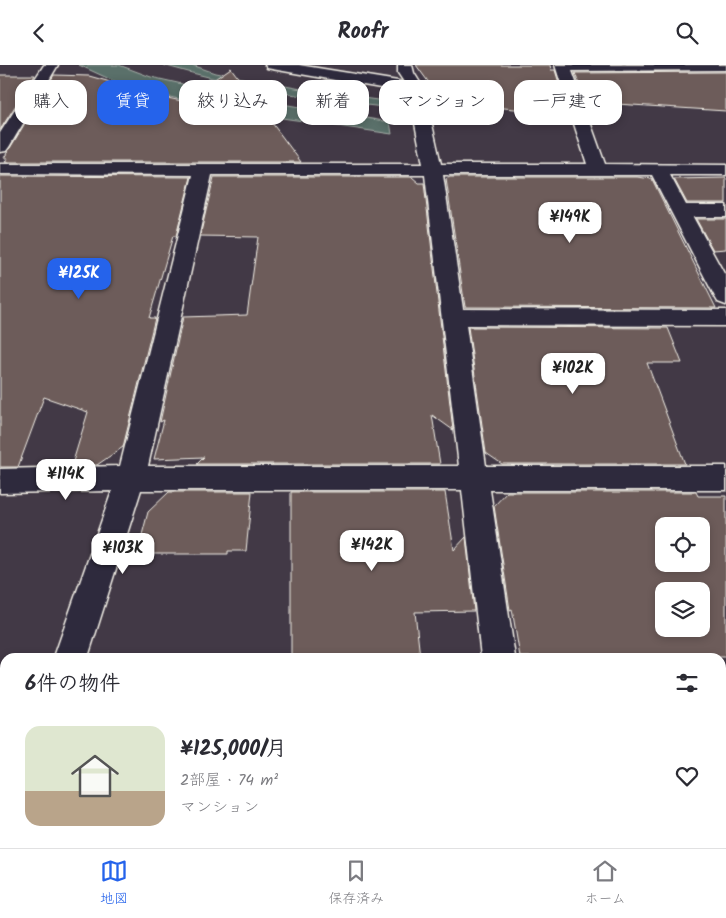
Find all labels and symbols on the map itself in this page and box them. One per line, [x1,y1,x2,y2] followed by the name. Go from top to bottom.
[535,201,605,244] pin: ¥149K
[44,257,114,300] pin: ¥125K
[538,353,608,395] pin: ¥102K
[31,459,101,501] pin: ¥114K
[337,529,407,572] pin: ¥142K
[88,533,158,575] pin: ¥103K

